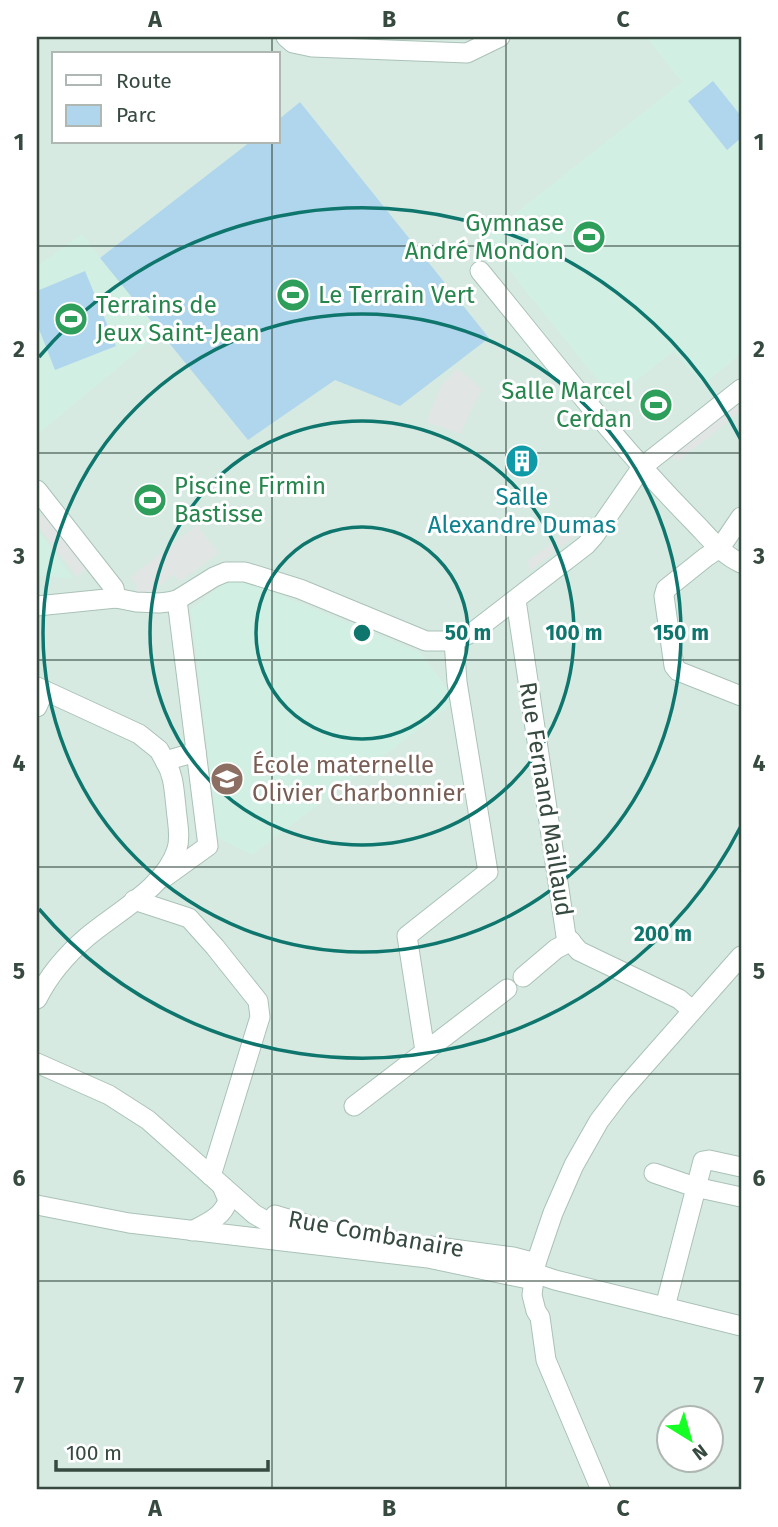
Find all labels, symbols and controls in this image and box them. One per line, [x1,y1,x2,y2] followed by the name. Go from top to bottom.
[147,5,162,33] text: A
[382,5,396,33] text: B
[616,5,630,33] text: C
[52,52,280,144] legend
[116,68,172,94] text: Route
[116,102,156,128] text: Parc
[14,128,24,156] text: 1
[754,128,764,156] text: 1
[405,209,564,265] place label: Gymnase André Mondon
[570,218,608,256] sports icon: Gymnase André Mondon
[274,276,312,314] sports icon: Le Terrain Vert
[318,281,475,309] place label: Le Terrain Vert
[96,291,260,347] place label: Terrains de Jeux Saint-Jean
[52,300,90,338] sports icon: Terrains de Jeux Saint-Jean
[13,335,25,363] text: 2
[753,335,765,363] text: 2
[501,377,632,433] place label: Salle Marcel Cerdan
[637,386,675,424] sports icon: Salle Marcel Cerdan
[503,442,541,480] building icon: Salle Alexandre Dumas
[174,472,326,528] place label: Piscine Firmin Bastisse
[131,481,169,519] sports icon: Piscine Firmin Bastisse
[428,483,616,539] place label: Salle Alexandre Dumas
[12,542,25,570] text: 3
[752,542,765,570] text: 3
[445,620,491,646] text: 50 m
[545,620,603,646] text: 100 m
[653,620,709,646] text: 150 m
[350,621,374,645] centre of rings
[514,680,578,918] street label: Rue Fernand Maillaud
[13,749,26,777] text: 4
[753,749,766,777] text: 4
[252,750,466,807] place label: École maternelle Olivier Charbonnier
[208,760,246,798] school or university icon: École maternelle Olivier Charbonnier
[634,921,692,947] text: 200 m
[13,957,25,985] text: 5
[753,957,765,985] text: 5
[13,1164,26,1192] text: 6
[753,1164,766,1192] text: 6
[286,1205,466,1263] street label: Rue Combanaire
[14,1371,25,1399] text: 7
[754,1371,765,1399] text: 7
[656,1404,726,1474] north arrow
[56,1429,268,1473] scale bar
[688,1439,712,1465] text: N
[66,1440,122,1466] text: 100 m
[147,1494,162,1522] text: A
[382,1494,396,1522] text: B
[616,1494,630,1522] text: C

